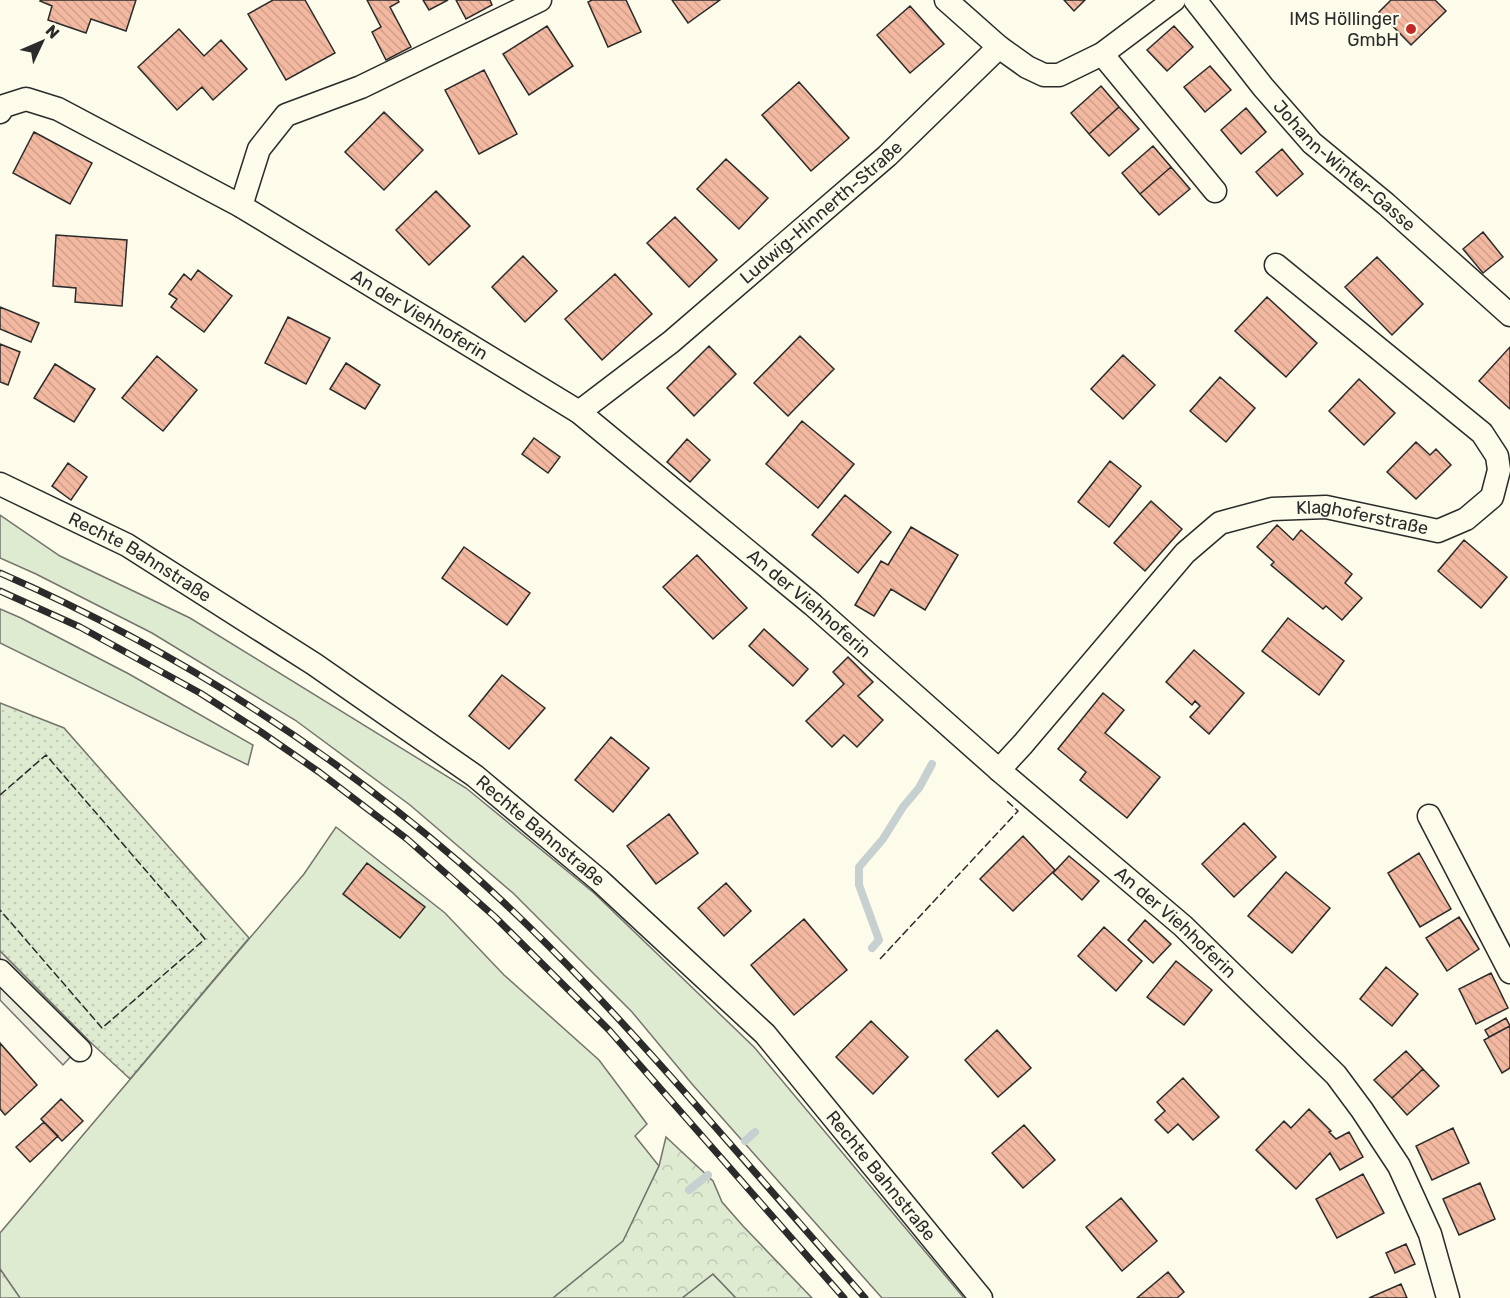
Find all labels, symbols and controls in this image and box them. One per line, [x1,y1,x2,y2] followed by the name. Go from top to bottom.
[1289,8,1399,51] place label: IMS Höllinger GmbH
[12,12,72,72] north arrow
[42,21,63,43] text: N
[1404,22,1418,36] marker: IMS Höllinger GmbH
[1269,96,1420,236] street label: Johann-Winter-Gasse
[736,136,907,289] street label: Ludwig-Hinnerth-Straße
[347,265,492,365] street label: An der Viehhoferin
[1296,495,1430,540] street label: Klaghoferstraße
[65,508,215,607] street label: Rechte Bahnstraße
[743,544,876,662] street label: An der Viehhoferin
[471,771,609,891] street label: Rechte Bahnstraße
[1110,862,1241,983] street label: An der Viehhoferin
[821,1106,941,1245] street label: Rechte Bahnstraße

